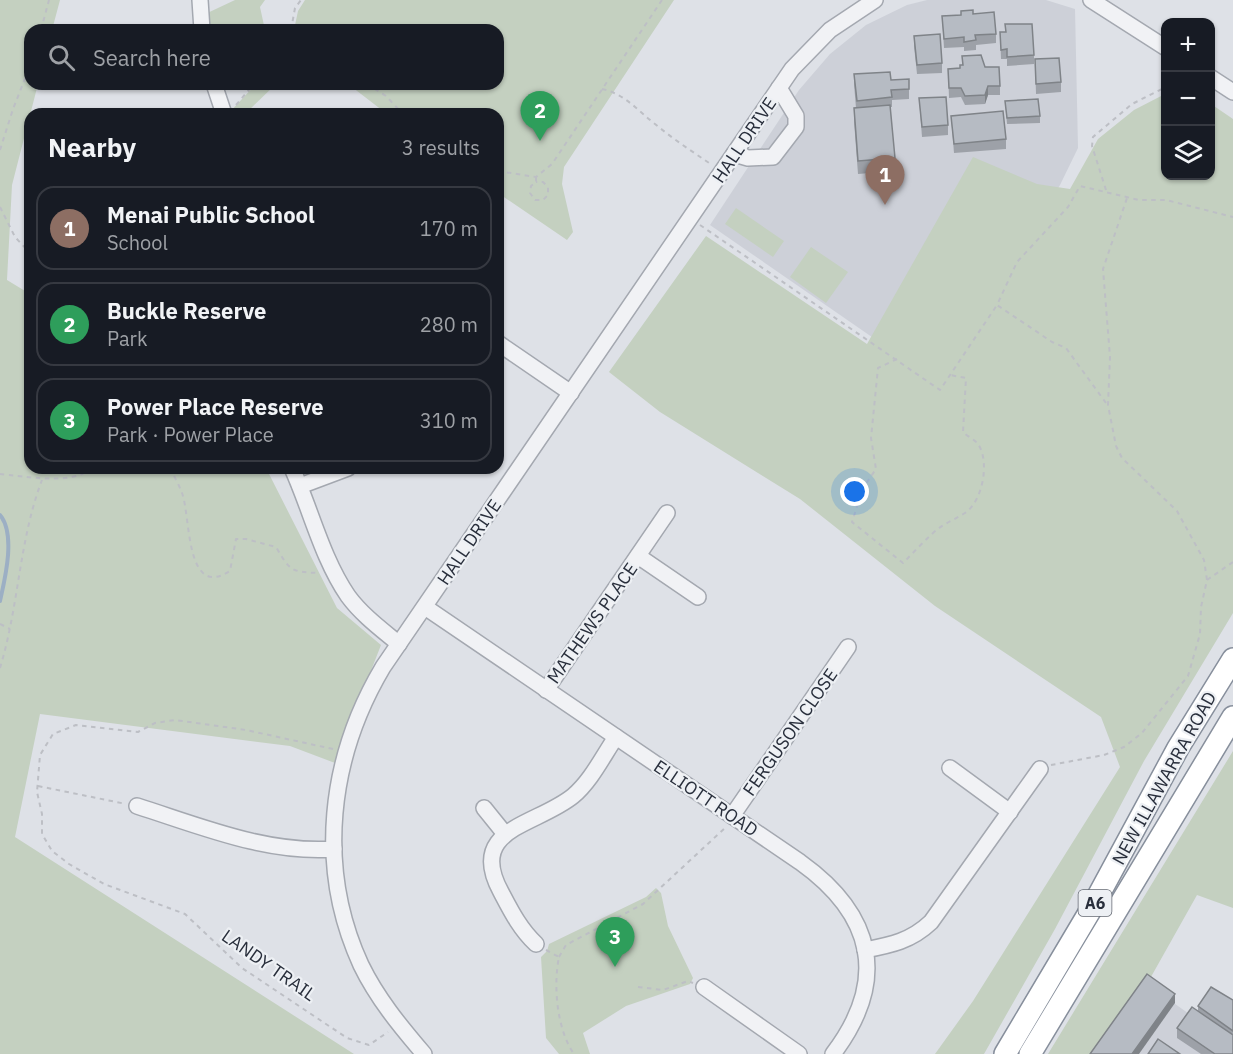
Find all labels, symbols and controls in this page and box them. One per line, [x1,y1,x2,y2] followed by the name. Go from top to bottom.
[1161,18,1215,180] map controls
[1161,18,1215,72] button: +
[24,24,504,90] search box
[45,41,78,74] icon: search
[93,43,211,72] text: Search here
[1161,72,1215,126] button: −
[520,92,560,141] pin: 2
[707,93,781,187] street label: HALL DRIVE
[1161,126,1215,180] button: layers
[48,130,136,164] text: Nearby
[402,134,480,161] text: 3 results
[866,156,904,205] pin: 1
[107,200,315,229] text: Menai Public School
[64,215,76,242] text: 1
[420,215,478,242] text: 170 m
[107,229,168,256] text: School
[107,296,266,325] text: Buckle Reserve
[64,311,76,338] text: 2
[420,311,478,338] text: 280 m
[107,325,147,352] text: Park
[107,392,324,421] text: Power Place Reserve
[64,407,76,434] text: 3
[420,407,478,434] text: 310 m
[107,421,274,448] text: Park · Power Place
[840,477,869,506] your location
[432,495,506,589] street label: HALL DRIVE
[542,558,642,688] street label: MATHEWS PLACE
[738,664,842,800] street label: FERGUSON CLOSE
[1107,687,1221,869] street label: NEW ILLAWARRA ROAD
[649,755,763,841] street label: ELLIOTT ROAD
[1078,890,1112,916] road number: A6
[596,918,634,967] pin: 3
[217,924,321,1006] street label: LANDY TRAIL

